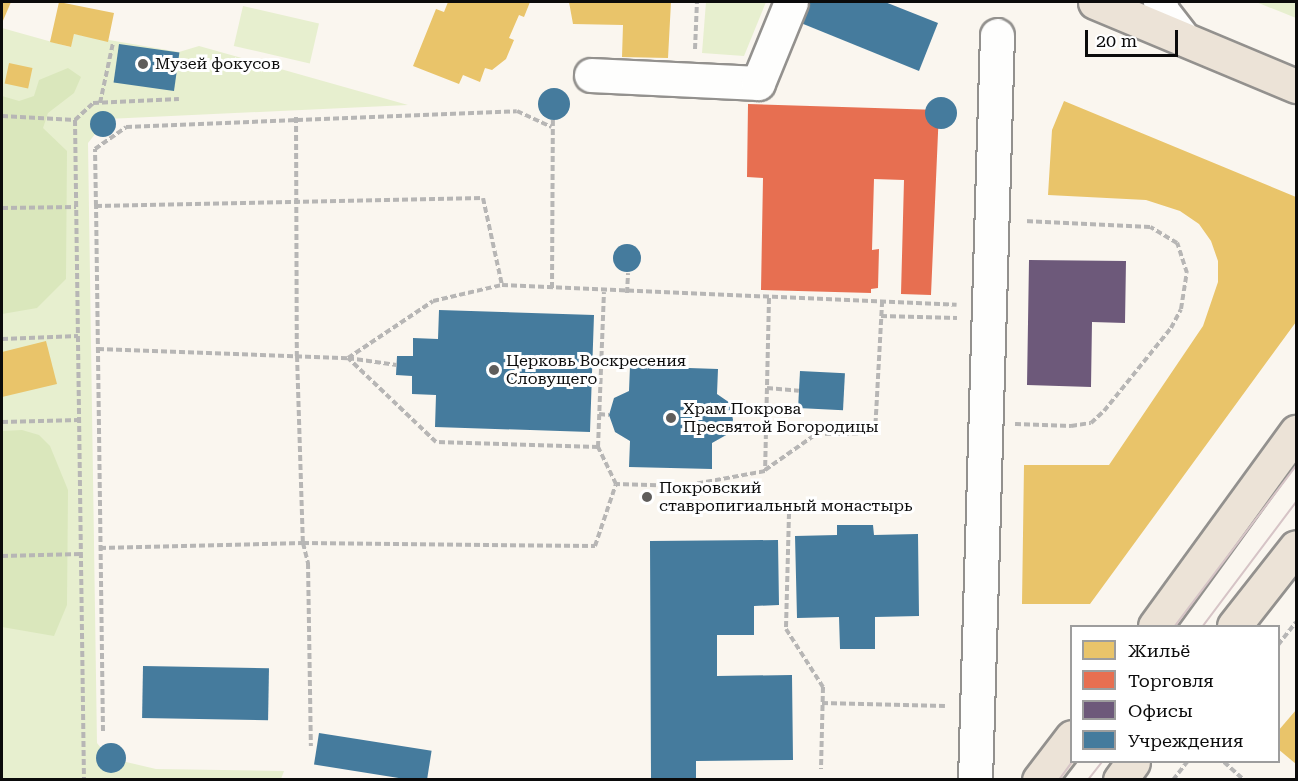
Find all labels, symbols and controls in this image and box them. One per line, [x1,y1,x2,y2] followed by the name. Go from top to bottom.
[1088,18,1181,56] scale bar
[1096,30,1137,51] text: 20 m
[155,54,280,74] place label: Музей фокусов
[136,57,150,71] marker: Музей фокусов
[506,351,686,389] place label: Церковь Воскресения Словущего
[487,363,501,377] marker: Церковь Воскресения Словущего
[683,399,879,437] place label: Храм Покрова Пресвятой Богородицы
[664,411,678,425] marker: Храм Покрова Пресвятой Богородицы
[659,478,912,516] place label: Покровский ставропигиальный монастырь
[640,490,654,504] marker: Покровский ставропигиальный монастырь
[1070,625,1280,763] legend
[1128,640,1190,661] text: Жильё
[1128,670,1214,691] text: Торговля
[1128,700,1193,721] text: Офисы
[1128,730,1243,751] text: Учреждения

